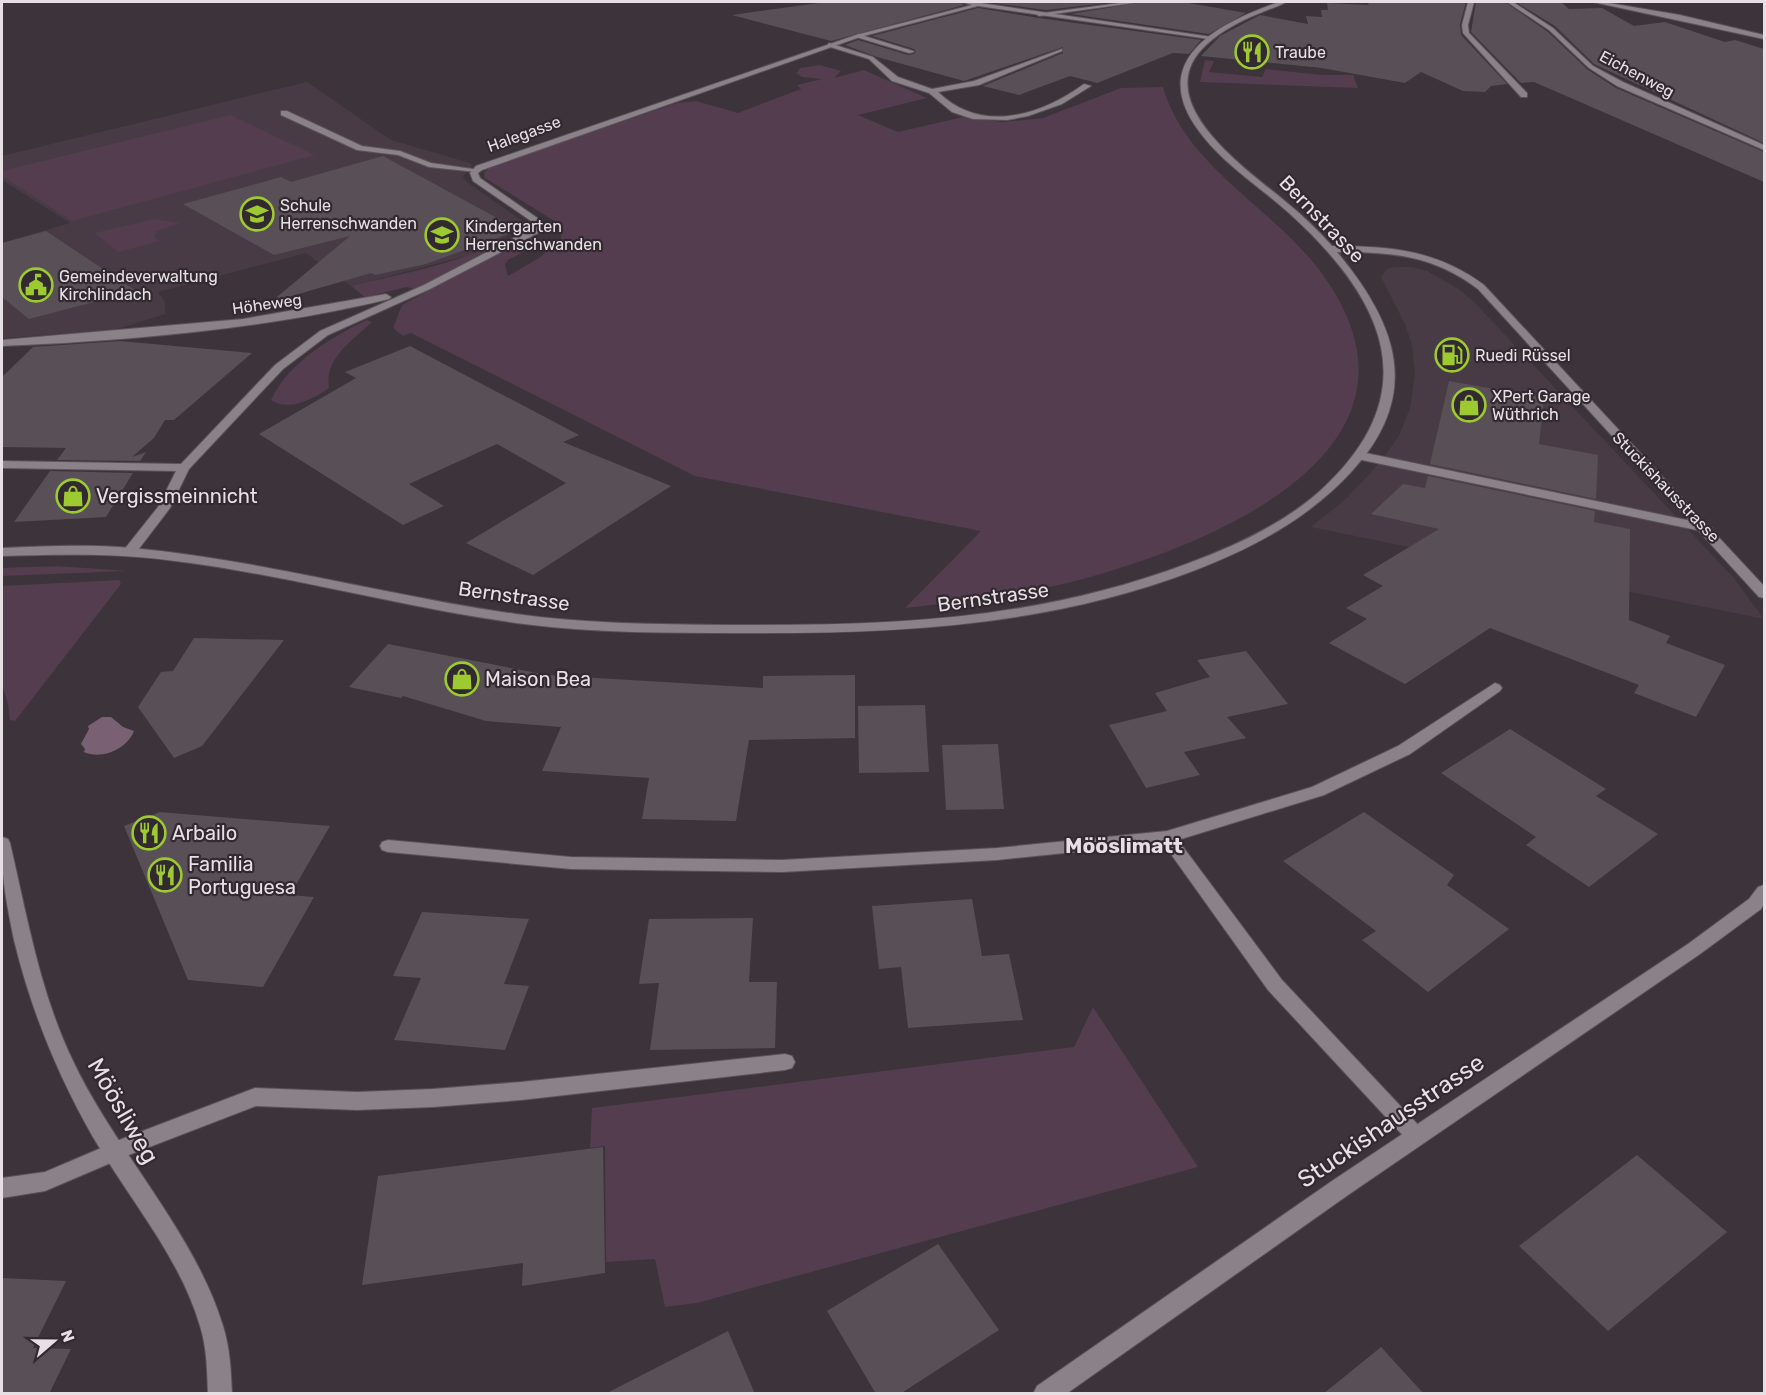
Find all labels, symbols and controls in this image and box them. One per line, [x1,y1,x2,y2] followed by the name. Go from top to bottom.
[1234,34,1270,70] restaurant icon: Traube
[1275,43,1326,62] place label: Traube
[1596,46,1678,102] street label: Eichenweg
[485,112,563,156] street label: Halegasse
[1274,170,1370,268] street label: Bernstrasse
[239,196,275,232] school or university icon: Schule Herrenschwanden
[280,196,417,233] place label: Schule Herrenschwanden
[424,217,460,253] school or university icon: Kindergarten Herrenschwanden
[465,217,602,254] place label: Kindergarten Herrenschwanden
[18,267,54,303] public building icon: Gemeindeverwaltung Kirchlindach
[59,267,218,304] place label: Gemeindeverwaltung Kirchlindach
[231,290,303,318] street label: Höheweg
[1434,337,1470,373] fuel station icon: Ruedi Rüssel
[1475,346,1571,365] place label: Ruedi Rüssel
[1451,387,1487,423] shop icon: XPert Garage Wüthrich
[1492,387,1591,424] place label: XPert Garage Wüthrich
[1609,428,1723,546] street label: Stuckishausstrasse
[55,478,91,514] shop icon: Vergissmeinnicht
[96,484,258,508] place label: Vergissmeinnicht
[457,576,571,616] street label: Bernstrasse
[936,577,1050,617] street label: Bernstrasse
[444,661,480,697] shop icon: Maison Bea
[485,667,591,691] place label: Maison Bea
[131,815,167,851] restaurant icon: Arbailo
[172,821,237,845] place label: Arbailo
[1065,833,1183,858] district label: Mööslimatt
[188,852,296,899] place label: Familia Portuguesa
[147,857,183,893] restaurant icon: Familia Portuguesa
[1293,1048,1489,1194] street label: Stuckishausstrasse
[82,1053,164,1169] street label: Möösliweg
[24,1311,84,1371] north arrow
[57,1327,79,1345] text: N

